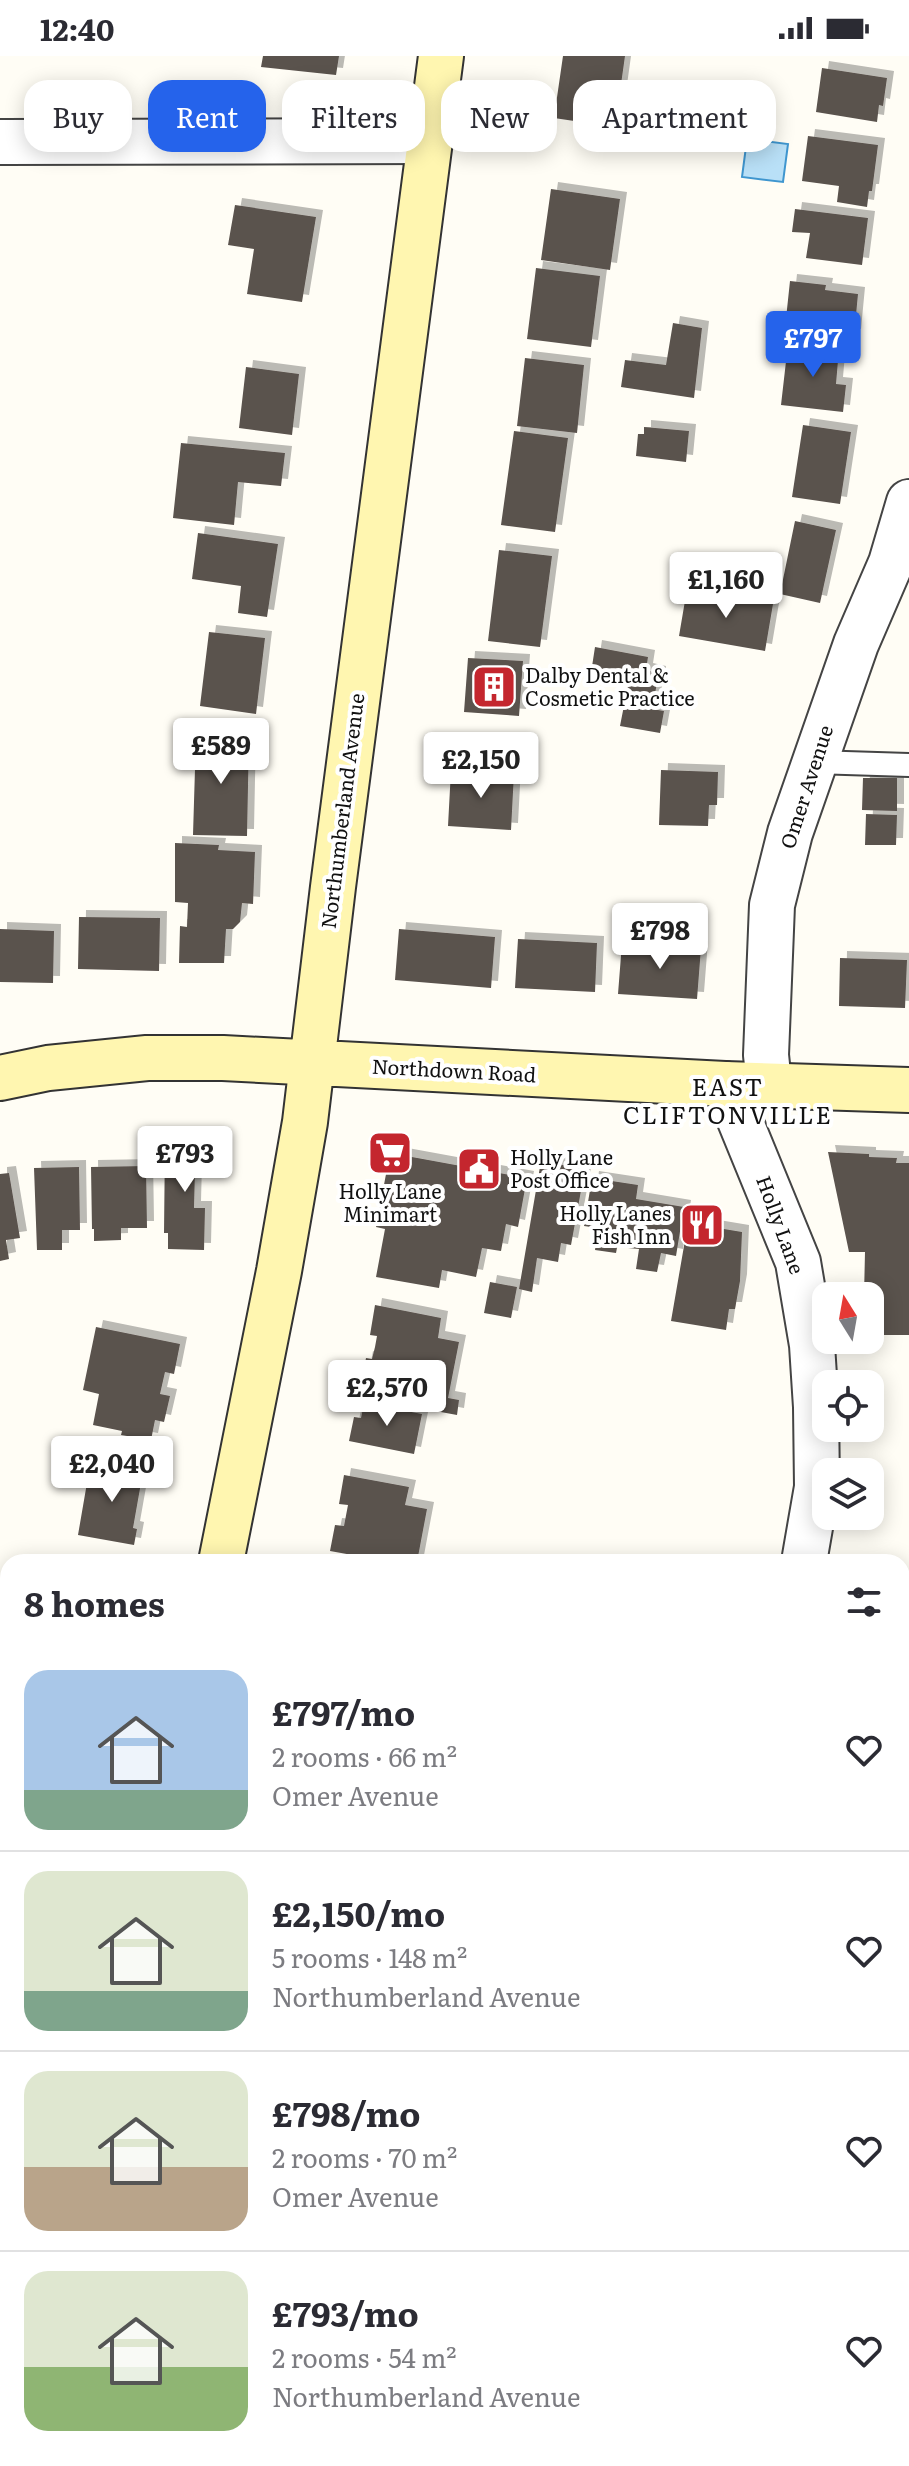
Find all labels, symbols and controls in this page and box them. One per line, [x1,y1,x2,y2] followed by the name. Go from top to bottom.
[40,6,114,50] text: 12:40
[24,80,132,152] chip: Buy
[148,80,266,152] chip: Rent
[282,80,425,152] chip: Filters
[441,80,557,152] chip: New
[573,80,776,152] chip: Apartment
[766,311,860,379] pin: £797
[784,317,842,356] text: £797
[661,552,791,620] pin: £1,160
[688,558,764,597] text: £1,160
[525,659,695,712] place label: Dalby Dental & Cosmetic Practice
[470,663,518,711] building icon: Dalby Dental & Cosmetic Practice
[312,691,370,930] street label: Northumberland Avenue
[174,718,268,786] pin: £589
[771,721,839,852] street label: Omer Avenue
[191,724,251,763] text: £589
[416,732,546,800] pin: £2,150
[441,738,521,777] text: £2,150
[613,903,707,971] pin: £798
[630,909,690,948] text: £798
[371,1050,537,1088] street label: Northdown Road
[623,1068,833,1131] district label: EAST CLIFTONVILLE
[138,1126,232,1194] pin: £793
[366,1129,414,1177] supermarket icon: Holly Lane Minimart
[155,1132,215,1171] text: £793
[510,1141,613,1194] place label: Holly Lane Post Office
[455,1145,503,1193] public building icon: Holly Lane Post Office
[750,1171,814,1278] street label: Holly Lane
[338,1175,442,1228] place label: Holly Lane Minimart
[559,1197,671,1250] place label: Holly Lanes Fish Inn
[678,1201,726,1249] restaurant icon: Holly Lanes Fish Inn
[812,1282,884,1354] north arrow
[812,1282,884,1530] map controls
[322,1360,452,1428] pin: £2,570
[346,1366,428,1405] text: £2,570
[812,1370,884,1442] button: locate
[47,1436,177,1504] pin: £2,040
[69,1442,155,1481] text: £2,040
[812,1458,884,1530] button: layers
[24,1577,165,1627] text: 8 homes
[842,1580,886,1624] icon: filters
[272,1686,415,1736] text: £797/mo
[88,1702,184,1798] icon: home
[842,1728,886,1772] icon: heart
[272,1736,457,1775] text: 2 rooms · 66 m²
[272,1775,439,1814] text: Omer Avenue
[272,1887,445,1937] text: £2,150/mo
[88,1903,184,1999] icon: home
[842,1929,886,1973] icon: heart
[272,1937,467,1976] text: 5 rooms · 148 m²
[272,1976,580,2015] text: Northumberland Avenue
[272,2087,420,2137] text: £798/mo
[88,2103,184,2199] icon: home
[842,2129,886,2173] icon: heart
[272,2137,457,2176] text: 2 rooms · 70 m²
[272,2176,439,2215] text: Omer Avenue
[272,2287,419,2337] text: £793/mo
[88,2303,184,2399] icon: home
[842,2329,886,2373] icon: heart
[272,2337,457,2376] text: 2 rooms · 54 m²
[272,2376,580,2415] text: Northumberland Avenue

